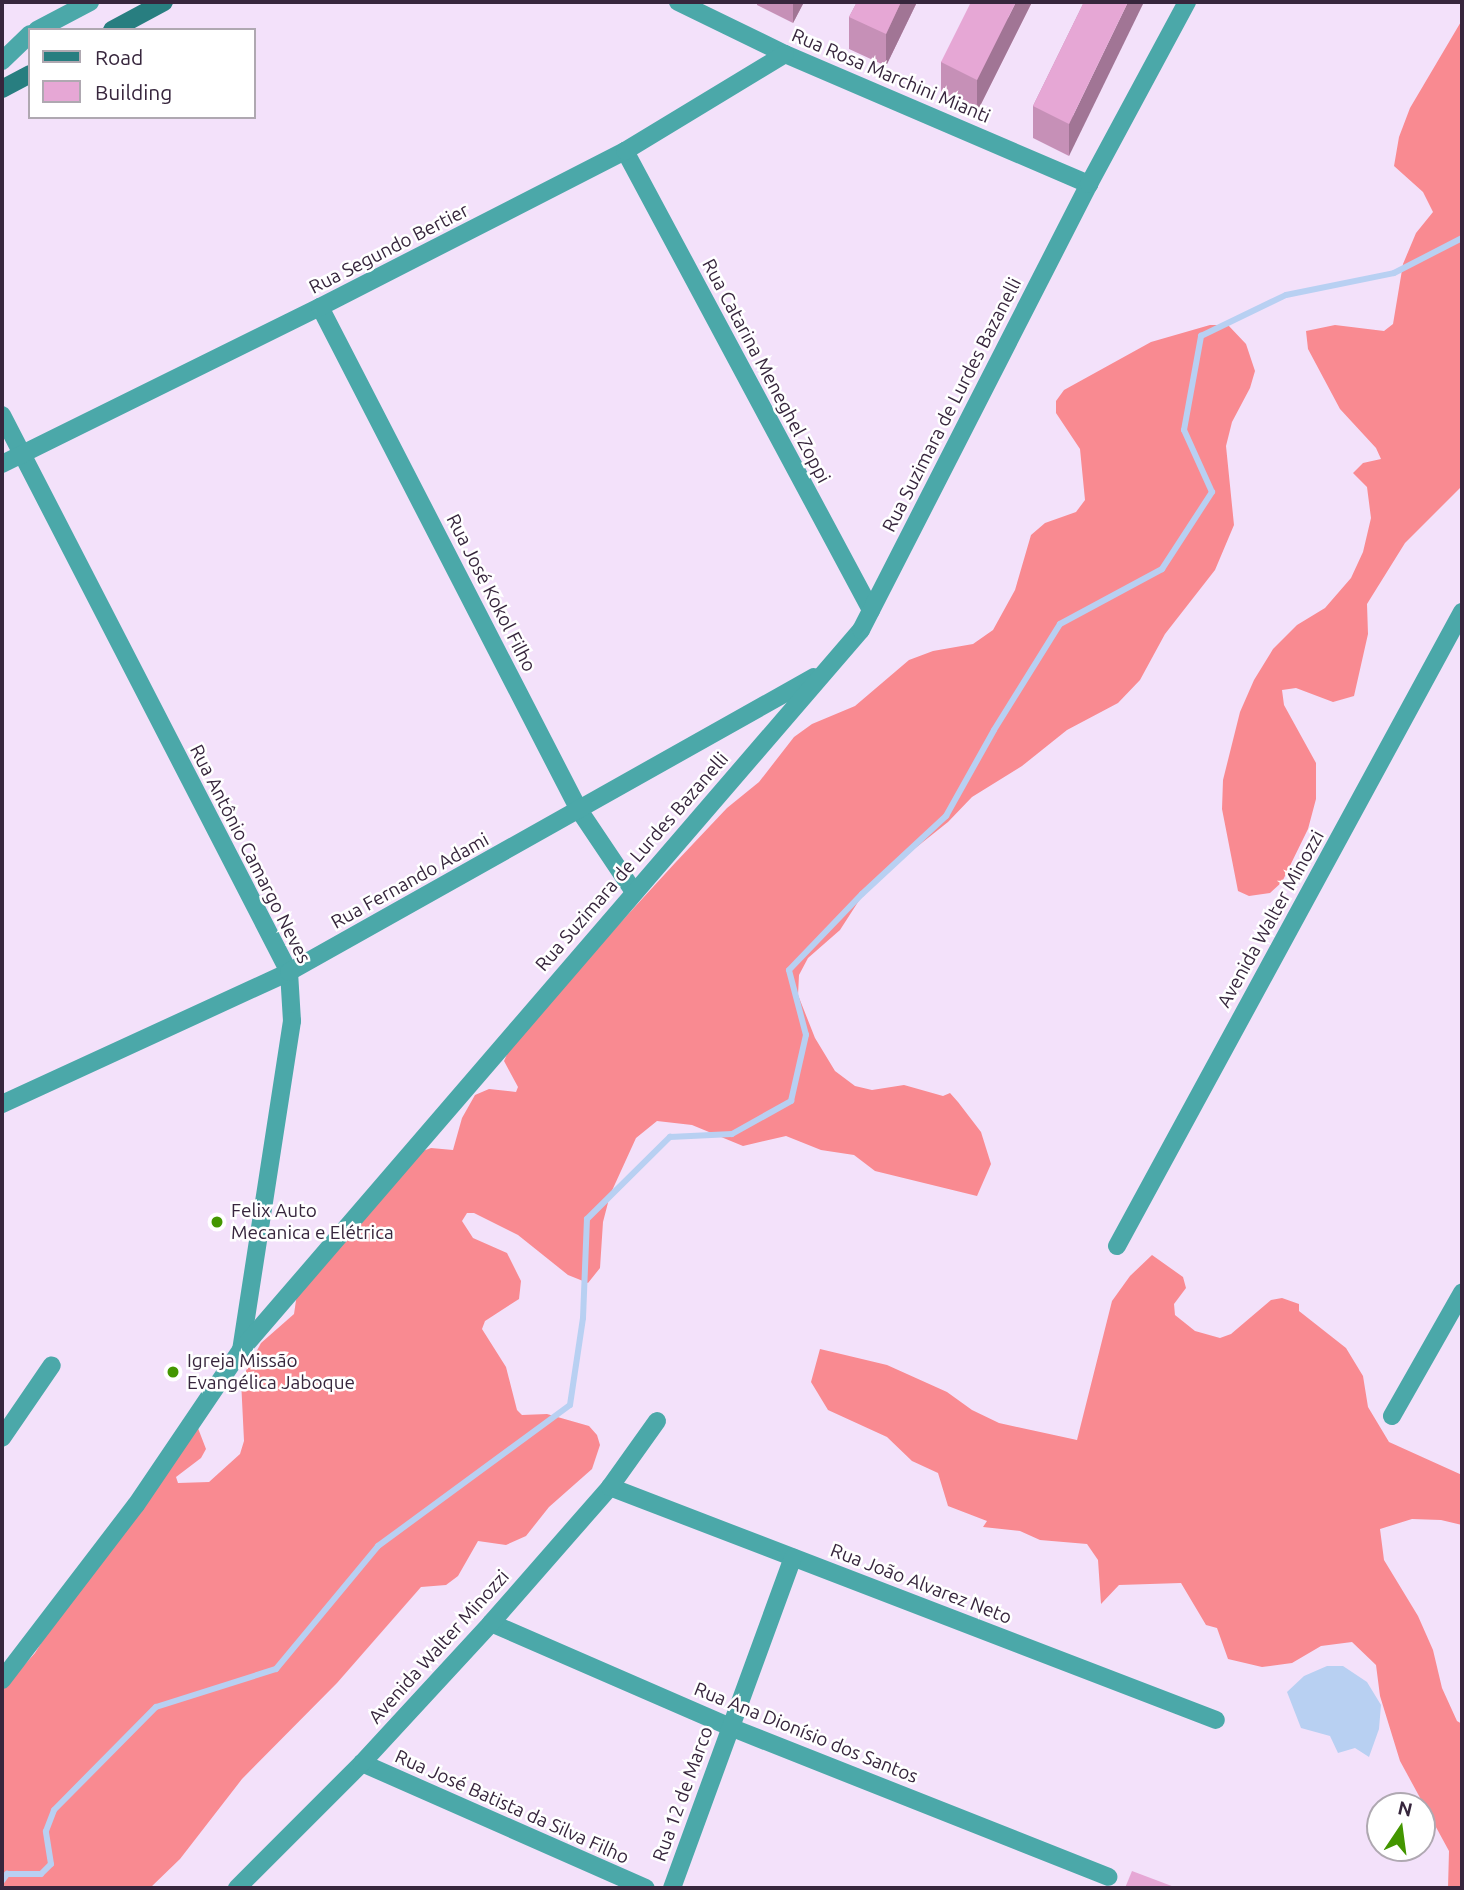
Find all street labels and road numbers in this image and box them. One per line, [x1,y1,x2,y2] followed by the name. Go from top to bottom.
[788,24,994,128] street label: Rua Rosa Marchini Mianti
[305,199,473,299] street label: Rua Segundo Bertier
[697,255,835,487] street label: Rua Catarina Meneghel Zoppi
[878,274,1026,536] street label: Rua Suzimara de Lurdes Bazanelli
[441,510,541,676] street label: Rua José Kokol Filho
[185,741,315,967] street label: Rua Antônio Camargo Neves
[531,748,733,976] street label: Rua Suzimara de Lurdes Bazanelli
[1213,826,1329,1012] street label: Avenida Walter Minozzi
[327,828,493,934] street label: Rua Fernando Adami
[827,1539,1015,1629] street label: Rua João Alvarez Neto
[364,1565,514,1729] street label: Avenida Walter Minozzi
[691,1678,921,1788] street label: Rua Ana Dionísio dos Santos
[648,1723,718,1865] street label: Rua 12 de Marco
[391,1745,633,1869] street label: Rua José Batista da Silva Filho

